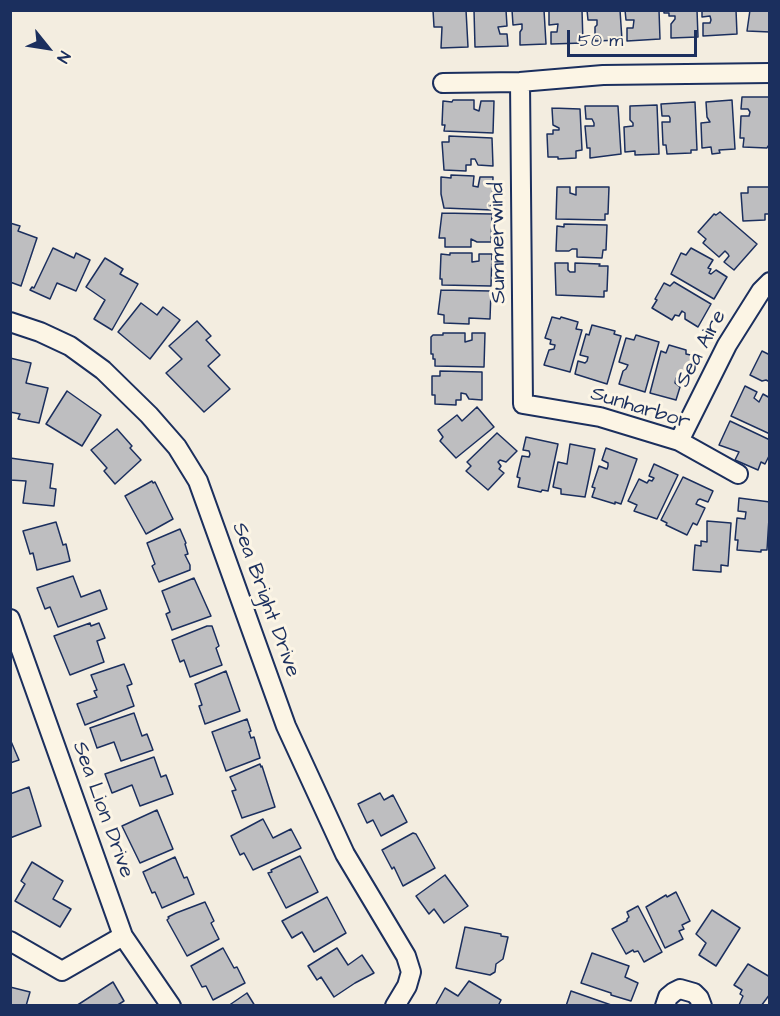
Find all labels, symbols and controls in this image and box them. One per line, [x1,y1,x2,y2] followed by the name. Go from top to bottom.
[18,18,78,78] north arrow
[570,18,700,56] scale bar
[578,28,623,53] text: 50 m
[52,47,76,67] text: N
[485,182,513,304] street label: Summerwind
[671,306,733,392] street label: Sea Aire
[587,382,693,436] street label: Sunharbor
[225,519,305,681] street label: Sea Bright Drive
[66,738,138,882] street label: Sea Lion Drive

